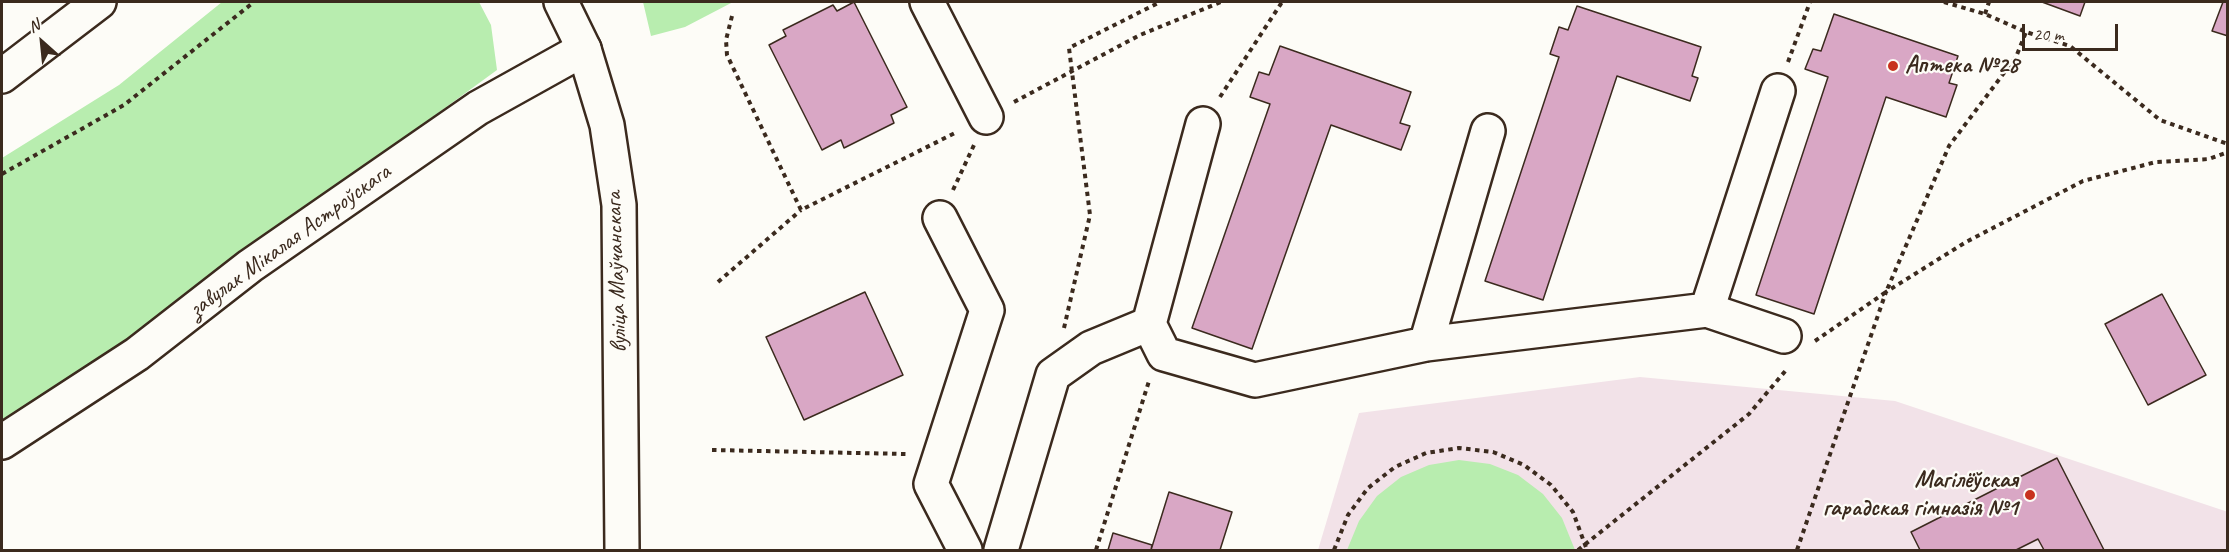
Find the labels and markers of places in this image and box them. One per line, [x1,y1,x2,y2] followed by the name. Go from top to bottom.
[1905,52,2019,80] place label: Аптека №28
[1886,59,1900,73] marker: Аптека №28
[1823,467,2018,523] place label: Магілёўская гарадская гімназія №1
[2023,488,2037,502] marker: Магілёўская гарадская гімназія №1

